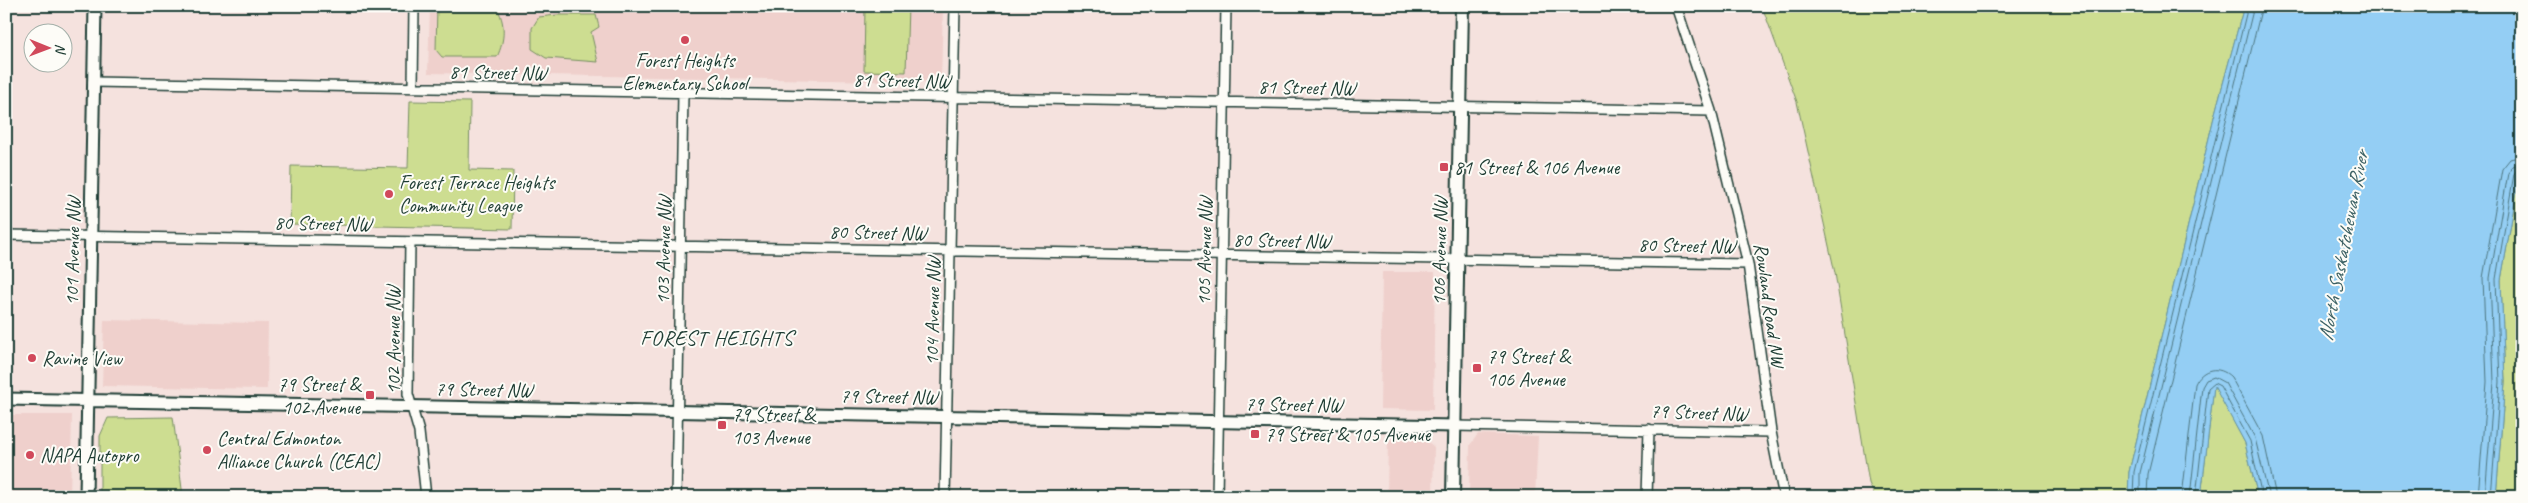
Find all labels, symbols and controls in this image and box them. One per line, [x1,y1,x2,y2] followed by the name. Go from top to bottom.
[22,22,72,72] north arrow
[679,34,691,46] marker: Forest Heights Elementary School
[52,44,69,55] text: N
[623,48,751,96] place label: Forest Heights Elementary School
[449,59,550,86] street label: 81 Street NW
[853,67,954,94] street label: 81 Street NW
[1258,74,1359,101] street label: 81 Street NW
[2312,146,2375,343] water label: North Saskatchewan River
[1454,155,1621,180] place label: 81 Street & 106 Avenue
[1438,161,1450,173] marker: 81 Street & 106 Avenue
[399,170,556,218] place label: Forest Terrace Heights Community League
[383,188,395,200] marker: Forest Terrace Heights Community League
[650,193,677,305] street label: 103 Avenue NW
[59,194,86,306] street label: 101 Avenue NW
[1191,194,1218,306] street label: 105 Avenue NW
[1426,194,1453,306] street label: 106 Avenue NW
[274,210,375,237] street label: 80 Street NW
[829,219,930,246] street label: 80 Street NW
[1233,227,1334,254] street label: 80 Street NW
[1638,232,1739,259] street label: 80 Street NW
[1748,241,1791,371] street label: Rowland Road NW
[919,254,946,366] street label: 104 Avenue NW
[381,283,406,395] street label: 102 Avenue NW
[640,325,796,351] district label: FOREST HEIGHTS
[1487,344,1572,392] place label: 79 Street & 106 Avenue
[42,346,124,371] place label: Ravine View
[26,352,38,364] marker: Ravine View
[1471,362,1483,374] marker: 79 Street & 106 Avenue
[277,372,363,420] place label: 79 Street & 102 Avenue
[435,376,536,403] street label: 79 Street NW
[840,383,941,410] street label: 79 Street NW
[364,389,376,401] marker: 79 Street & 102 Avenue
[1245,391,1346,418] street label: 79 Street NW
[1650,398,1751,427] street label: 79 Street NW
[732,402,817,450] place label: 79 Street & 103 Avenue
[716,419,728,431] marker: 79 Street & 103 Avenue
[1265,422,1432,447] place label: 79 Street & 105 Avenue
[217,426,381,474] place label: Central Edmonton Alliance Church (CEAC)
[1249,428,1261,440] marker: 79 Street & 105 Avenue
[40,443,139,468] place label: NAPA Autopro
[201,444,213,456] marker: Central Edmonton Alliance Church (CEAC)
[24,449,36,461] marker: NAPA Autopro

